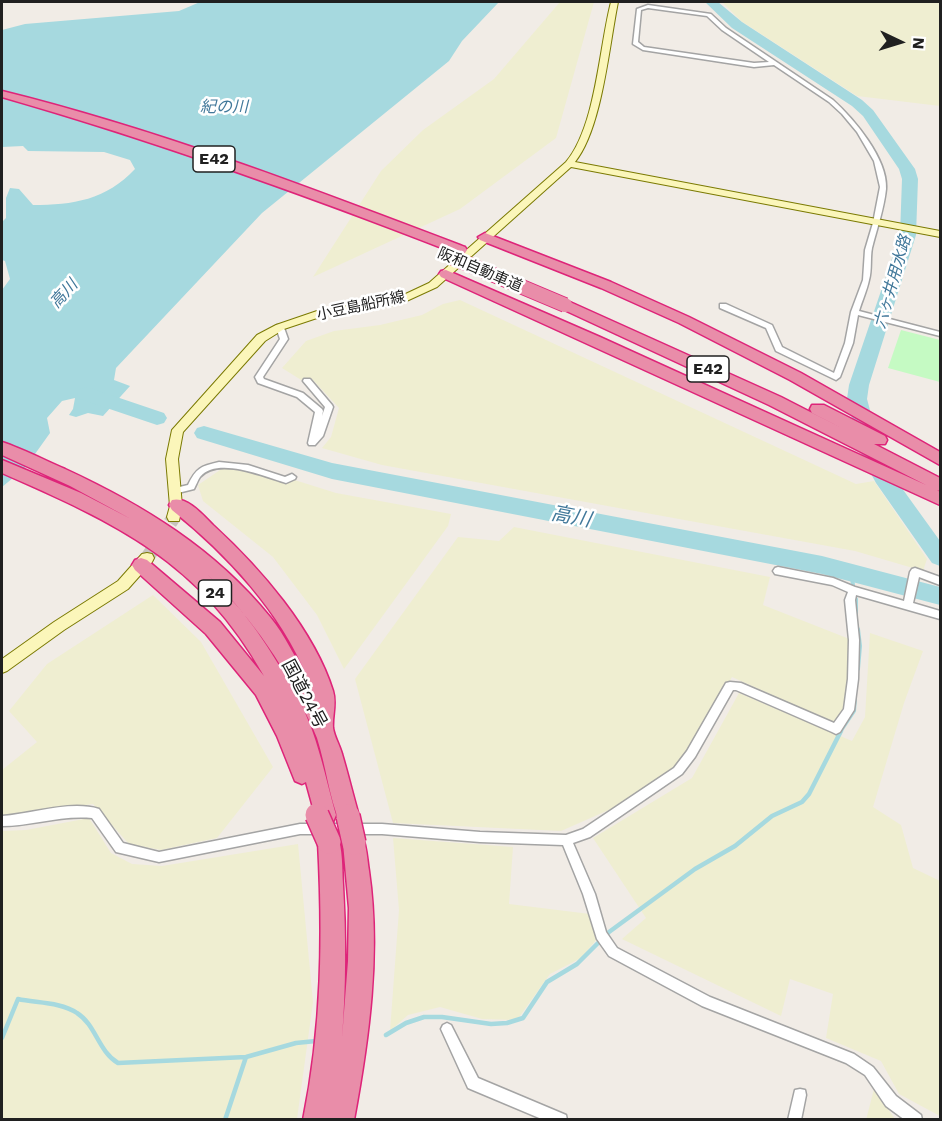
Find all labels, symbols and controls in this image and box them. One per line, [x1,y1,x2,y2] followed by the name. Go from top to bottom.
[870,12,930,72] north arrow
[909,37,928,50] text: N
[200,97,248,117] water label: 紀の川
[193,146,235,172] road number: E42
[871,233,915,331] water label: 六ヶ井用水路
[435,244,525,296] street label: 阪和自動車道
[46,276,82,312] water label: 高川
[315,288,407,324] street label: 小豆島船所線
[687,356,729,382] road number: E42
[549,501,593,533] water label: 高川
[198,580,232,606] road number: 24
[277,656,331,732] street label: 国道24号

